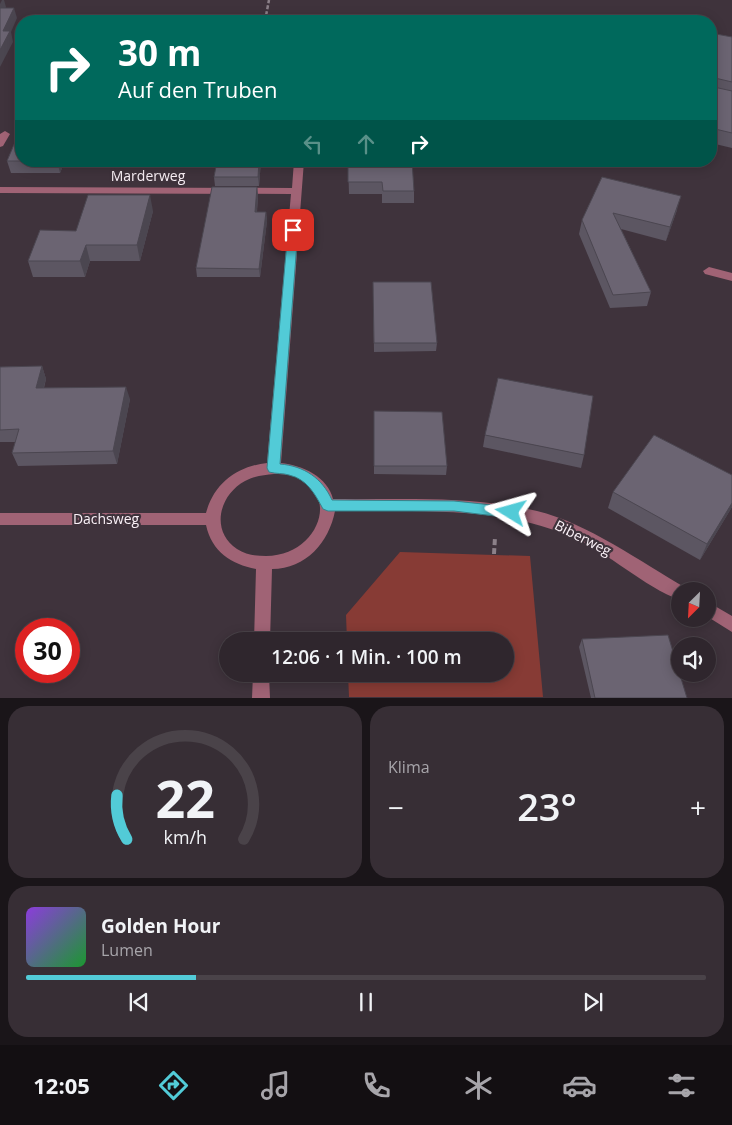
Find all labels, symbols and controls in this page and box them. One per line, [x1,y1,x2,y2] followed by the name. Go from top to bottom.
[118,29,201,76] text: 30 m
[35,35,100,100] icon: right
[118,74,277,104] text: Auf den Truben
[299,130,327,158] icon: left
[352,130,380,158] icon: ahead
[405,130,433,158] icon: right
[111,166,186,185] street label: Marderweg
[272,209,314,251] pin
[279,216,307,244] icon: arrive
[484,485,536,537] position arrow
[73,509,140,528] street label: Dachsweg
[552,515,615,560] street label: Biberweg
[671,582,716,628] north arrow
[671,582,716,682] map controls
[15,618,80,683] speed limit sign: 30
[671,637,716,682] button: sound
[271,644,462,670] text: 12:06 · 1 Min. · 100 m
[388,756,430,778] text: Klima
[155,762,215,833] text: 22
[517,780,577,832] text: 23°
[388,788,404,826] text: −
[690,788,706,826] text: +
[163,825,207,849] text: km/h
[101,913,220,939] text: Golden Hour
[101,939,153,961] text: Lumen
[125,988,153,1016] icon: previous
[352,988,380,1016] icon: pause
[579,988,607,1016] icon: next
[156,1068,191,1103] icon: directions
[258,1068,293,1103] icon: music
[359,1068,394,1103] icon: phone
[461,1068,496,1103] icon: climate
[562,1068,597,1103] icon: car
[664,1068,699,1103] icon: filters
[33,1070,90,1100] text: 12:05

